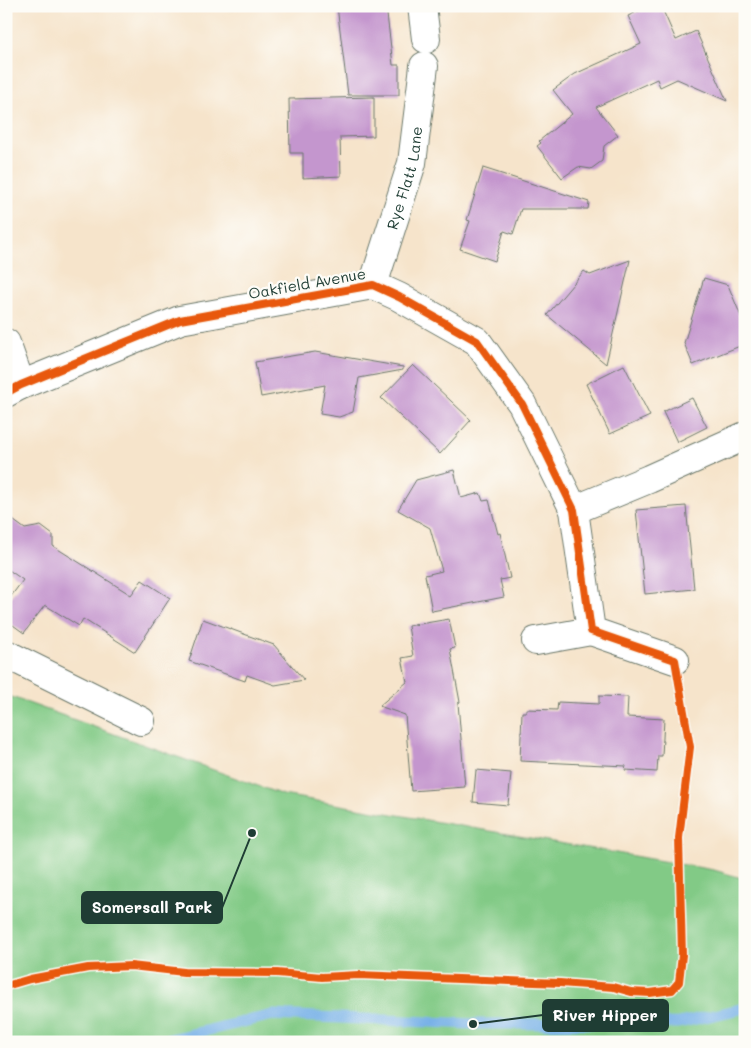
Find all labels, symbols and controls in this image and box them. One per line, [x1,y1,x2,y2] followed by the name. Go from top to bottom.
[381,125,426,232] street label: Rye Flatt Lane
[247,263,367,303] street label: Oakfield Avenue
[82,892,222,923] callout: Somersall Park
[92,896,212,917] text: Somersall Park
[543,1000,668,1031] callout: River Hipper
[552,1004,658,1025] text: River Hipper

